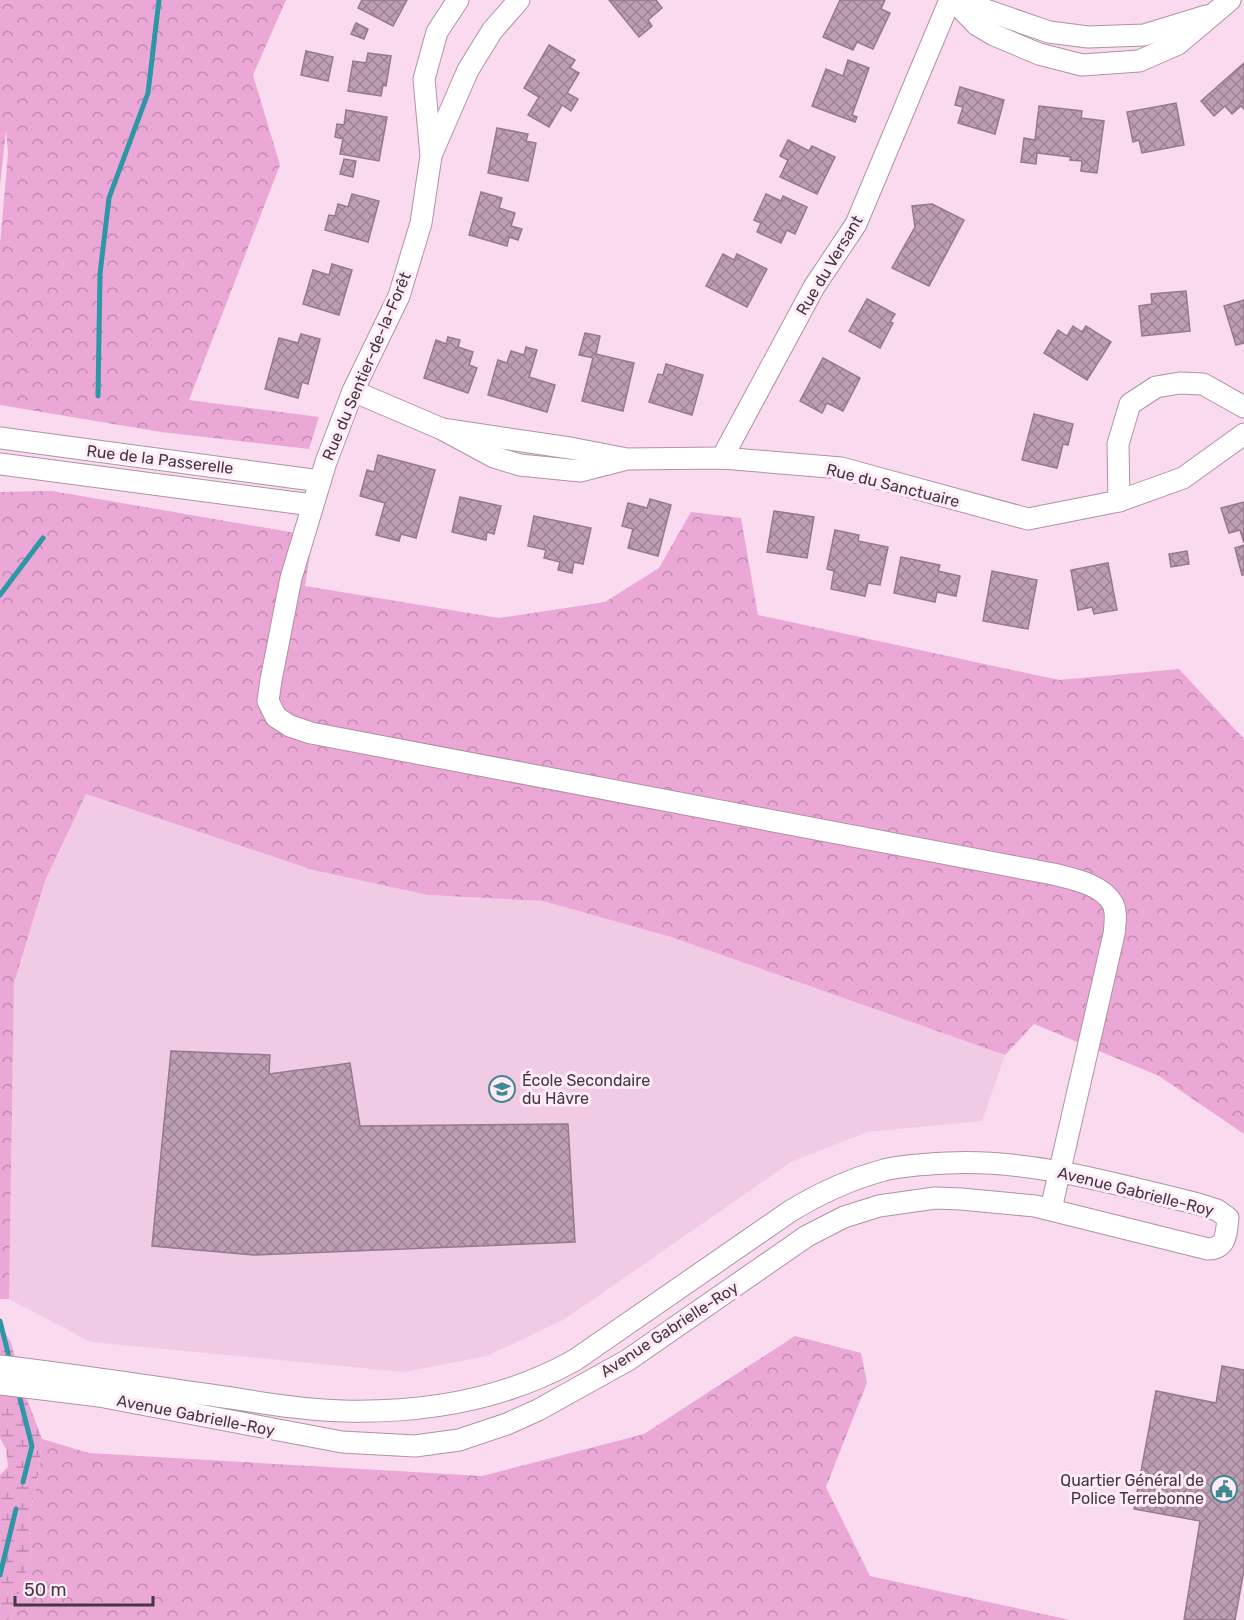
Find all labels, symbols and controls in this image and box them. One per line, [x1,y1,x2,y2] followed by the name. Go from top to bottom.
[792,212,867,319] street label: Rue du Versant
[318,269,415,463] street label: Rue du Sentier-de-la-Forêt
[85,441,235,478] street label: Rue de la Passerelle
[824,460,962,511] street label: Rue du Sanctuaire
[522,1071,650,1108] place label: École Secondaire du Hâvre
[487,1074,517,1104] school or university icon: École Secondaire du Hâvre
[1056,1163,1216,1220] street label: Avenue Gabrielle-Roy
[597,1278,742,1381] street label: Avenue Gabrielle-Roy
[115,1391,277,1440] street label: Avenue Gabrielle-Roy
[1060,1471,1204,1508] place label: Quartier Général de Police Terrebonne
[1209,1474,1239,1504] public building icon: Quartier Général de Police Terrebonne
[15,1569,153,1607] scale bar
[24,1579,67,1601] text: 50 m

